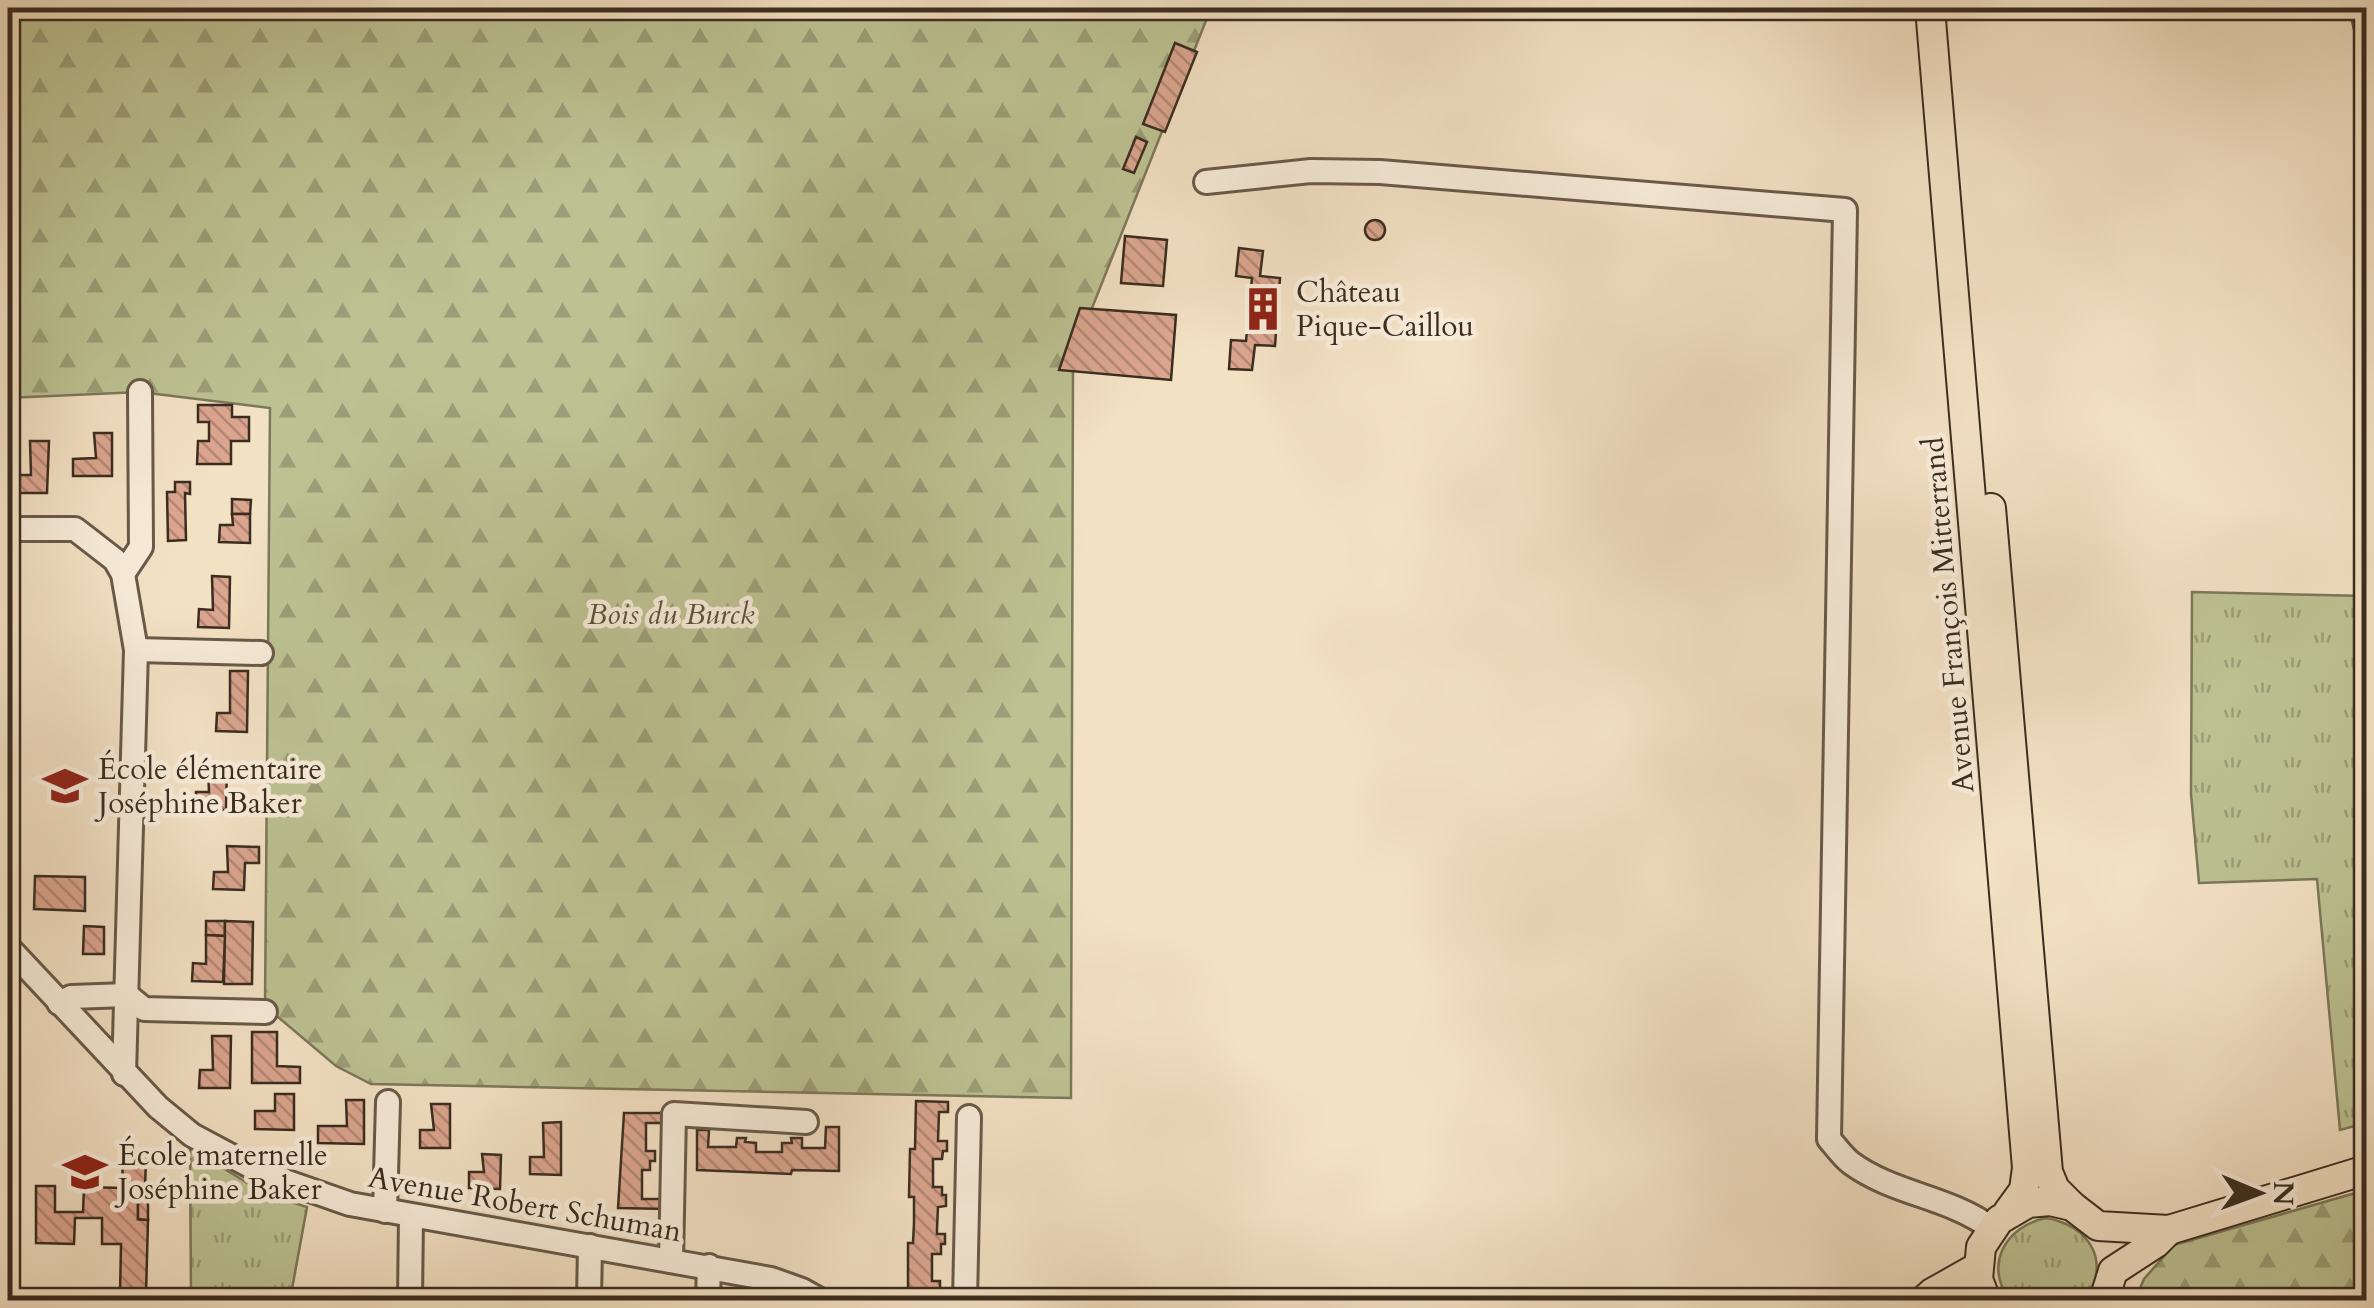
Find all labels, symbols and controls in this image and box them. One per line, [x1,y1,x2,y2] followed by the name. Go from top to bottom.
[1296,272,1474,347] place label: Château Pique-Caillou
[1239,285,1287,333] building icon: Château Pique-Caillou
[1913,435,1984,795] street label: Avenue François Mitterrand
[587,594,755,635] park label: Bois du Burck
[94,749,322,824] place label: École élémentaire Joséphine Baker
[41,762,89,810] school or university icon: École élémentaire Joséphine Baker
[114,1135,328,1210] place label: École maternelle Joséphine Baker
[2209,1143,2309,1243] north arrow
[61,1148,109,1196] school or university icon: École maternelle Joséphine Baker
[365,1157,685,1252] street label: Avenue Robert Schuman
[2264,1181,2302,1206] text: N

